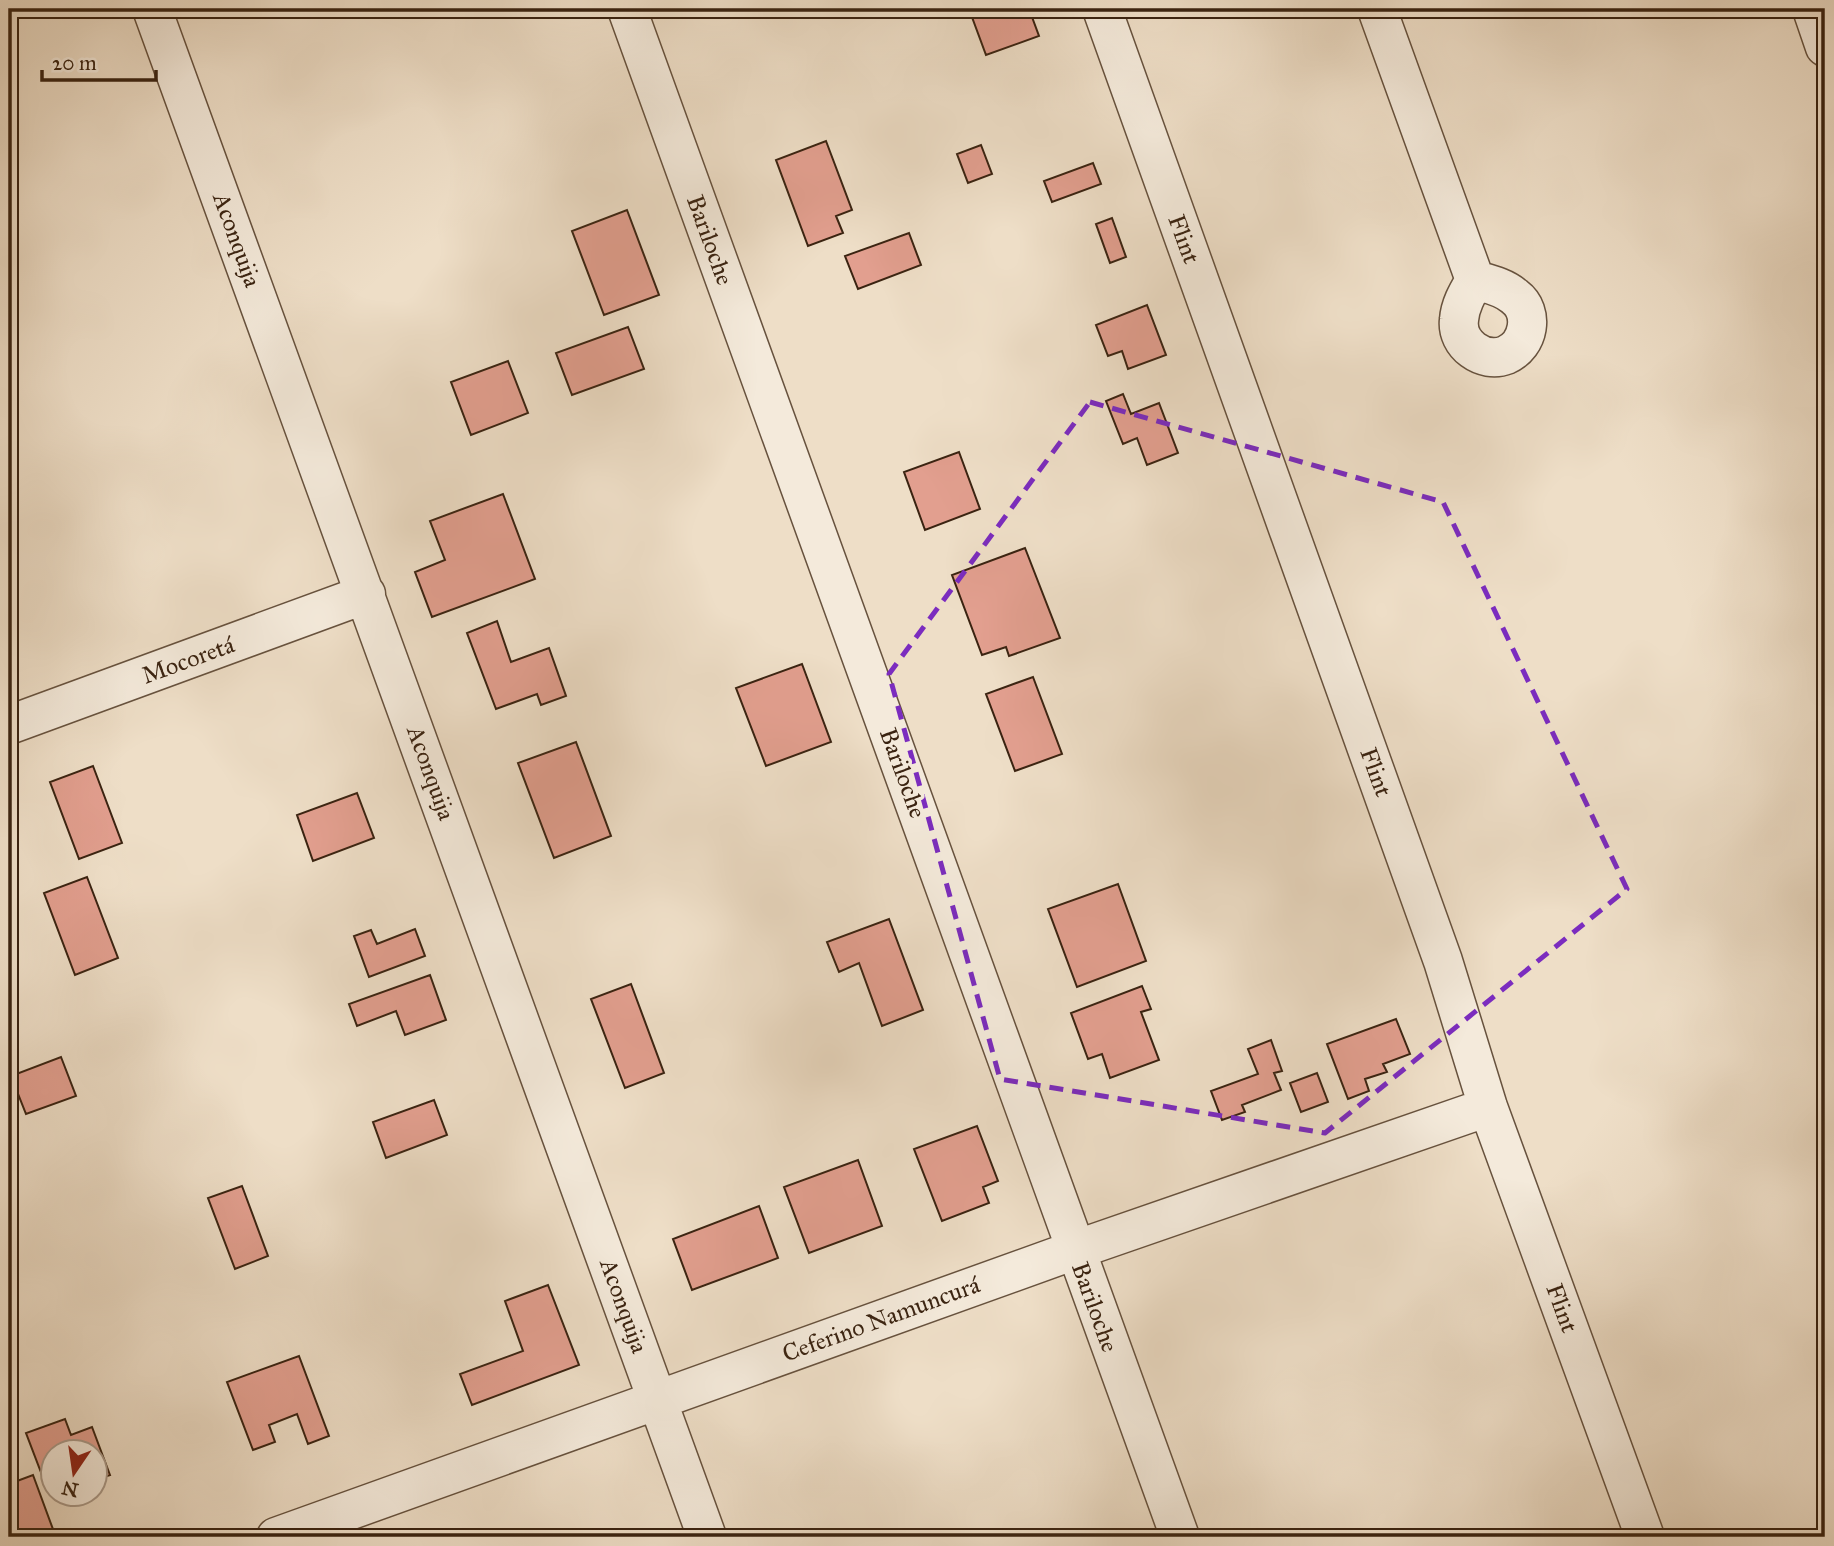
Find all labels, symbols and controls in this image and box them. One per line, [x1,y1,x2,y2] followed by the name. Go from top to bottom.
[42,38,156,82] scale bar
[52,50,97,76] text: 20 m
[206,188,268,292] street label: Aconquija
[680,191,740,289] street label: Bariloche
[1161,210,1207,268] street label: Flint
[138,629,239,691] street label: Mocoretá
[400,721,462,825] street label: Aconquija
[873,724,933,822] street label: Bariloche
[1353,743,1399,801] street label: Flint
[593,1254,655,1358] street label: Aconquija
[1065,1258,1125,1356] street label: Bariloche
[778,1269,985,1369] street label: Ceferino Namuncurá
[1539,1279,1585,1337] street label: Flint
[38,1438,108,1508] north arrow
[60,1476,81,1502] text: N

